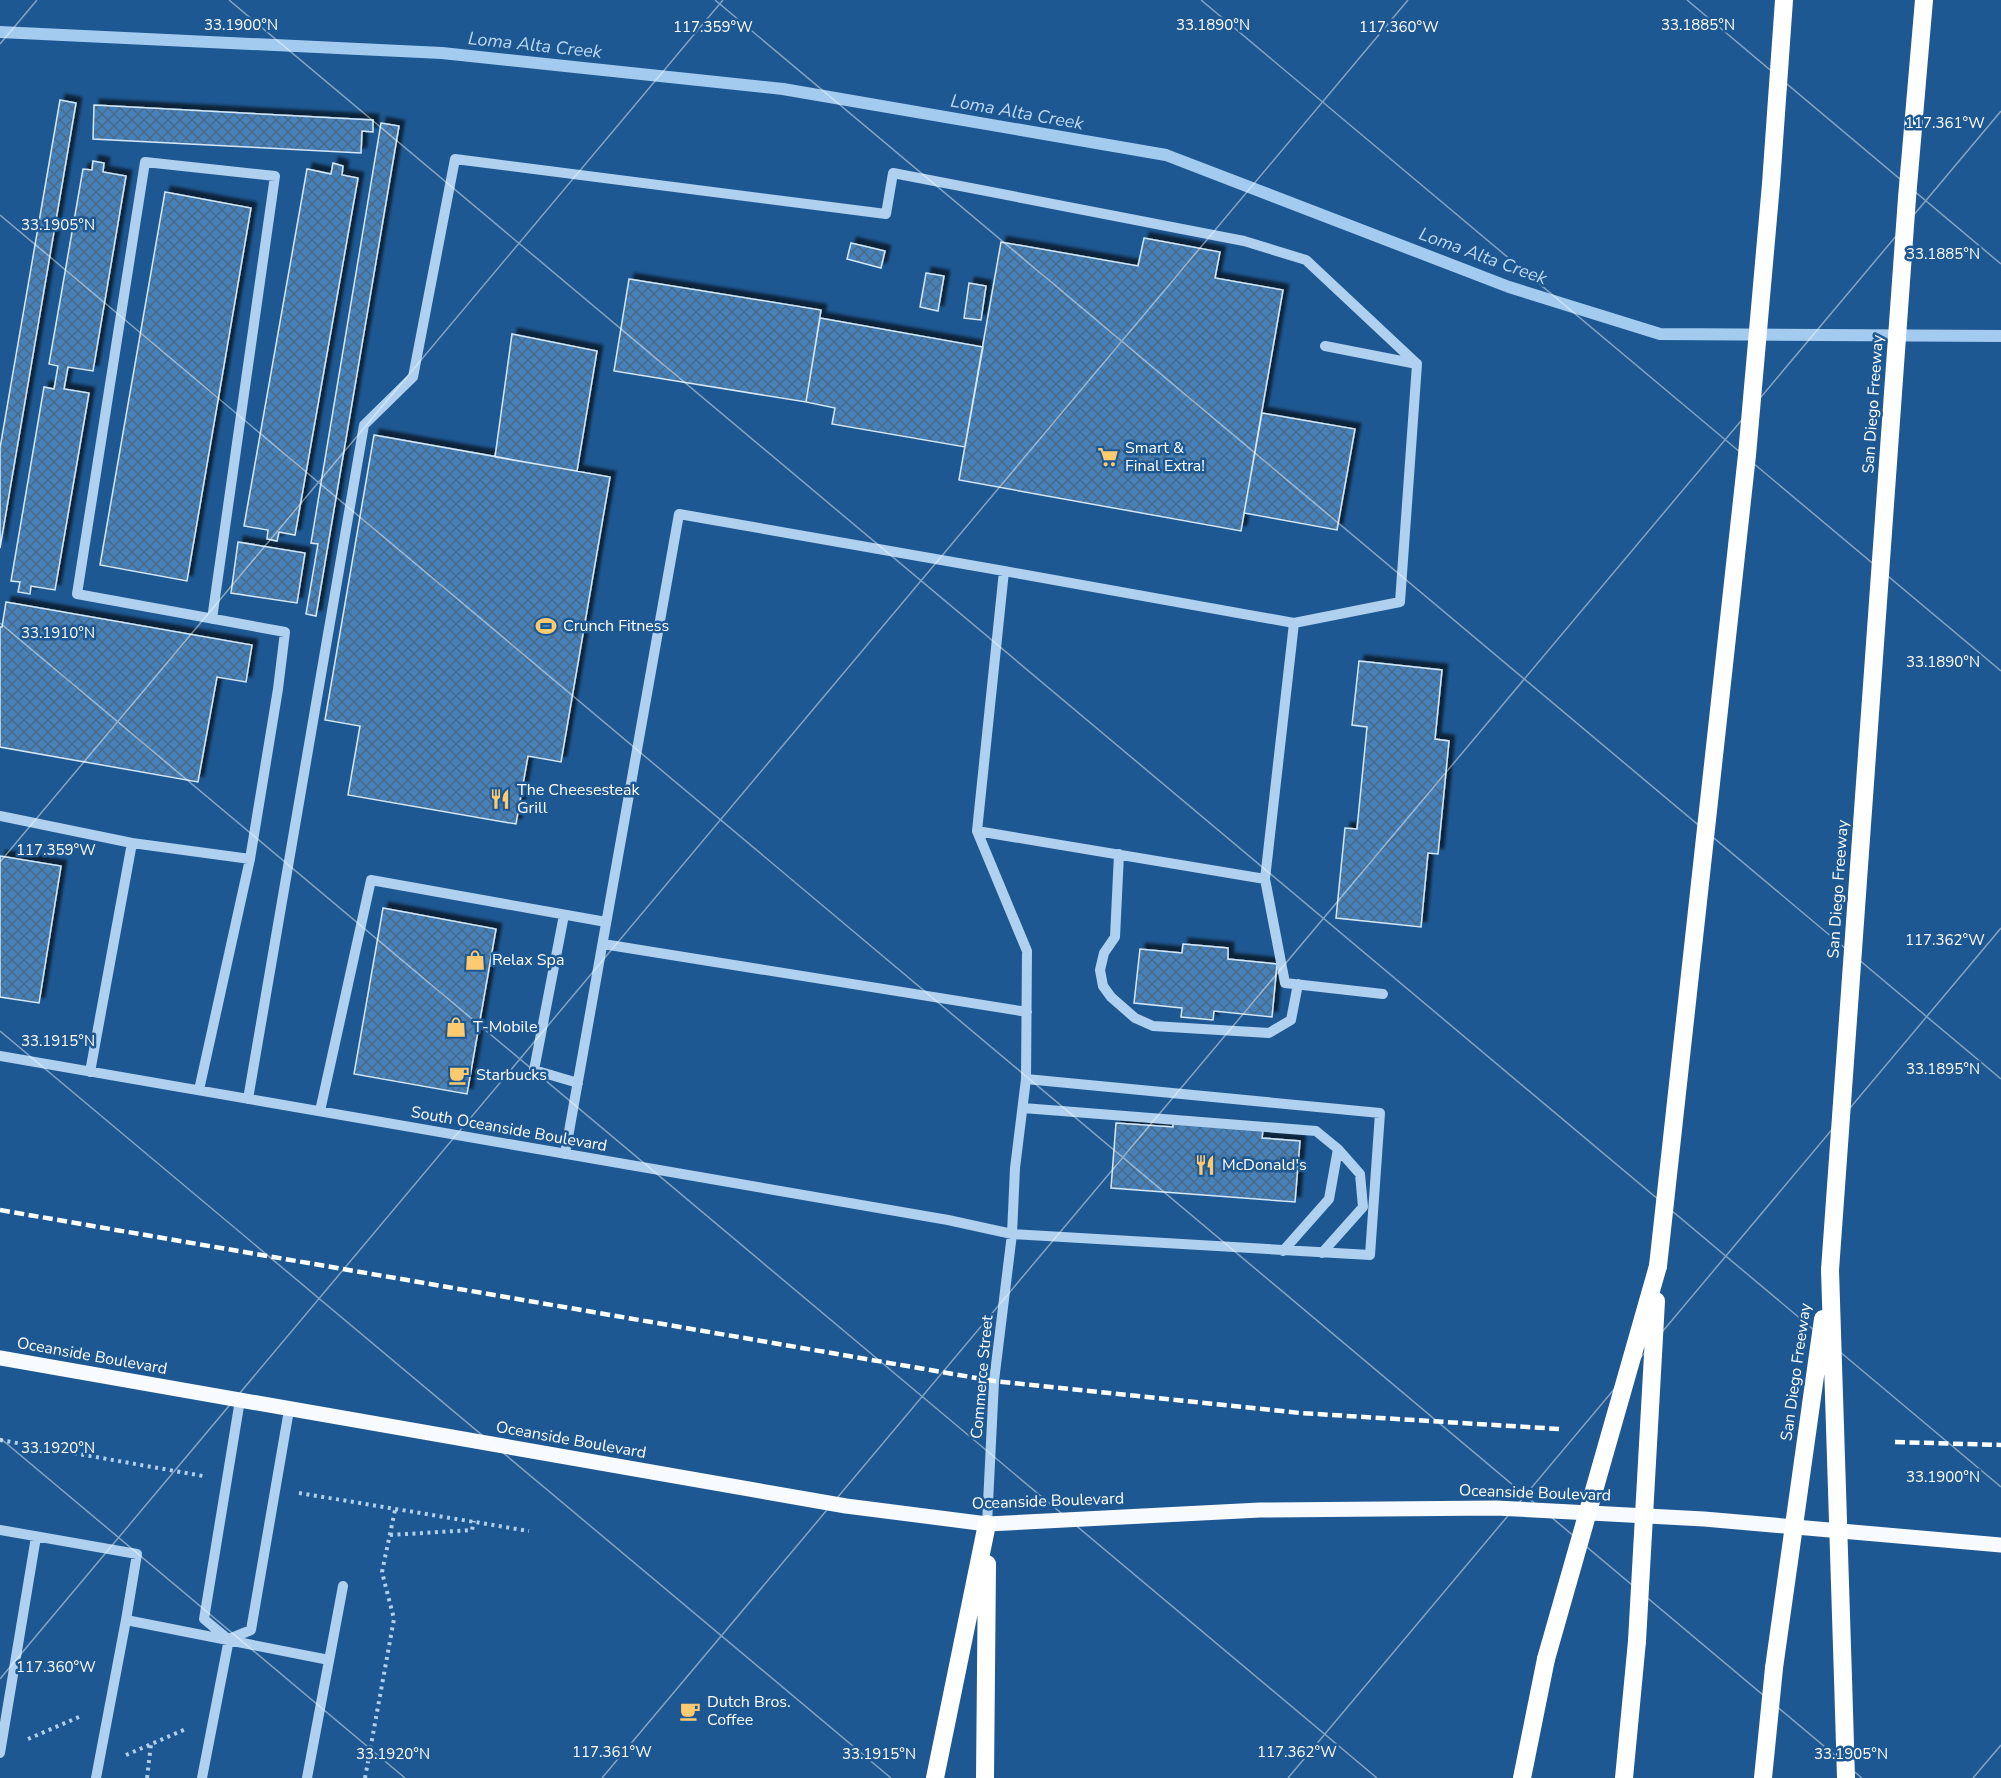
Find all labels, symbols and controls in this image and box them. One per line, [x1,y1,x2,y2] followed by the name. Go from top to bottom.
[204,15,278,35] text: 33.1900°N
[1176,15,1250,35] text: 33.1890°N
[1661,15,1735,35] text: 33.1885°N
[673,17,753,37] text: 117.359°W
[1359,17,1439,37] text: 117.360°W
[467,26,604,64] water label: Loma Alta Creek
[949,88,1086,136] water label: Loma Alta Creek
[1905,113,1985,133] text: 117.361°W
[21,215,95,235] text: 33.1905°N
[1416,222,1551,291] water label: Loma Alta Creek
[1906,244,1980,264] text: 33.1885°N
[1857,333,1889,474] street label: San Diego Freeway
[1125,437,1205,477] place label: Smart & Final Extra!
[1096,445,1120,469] supermarket icon: Smart & Final Extra!
[534,614,558,638] sports icon: Crunch Fitness
[563,615,669,637] place label: Crunch Fitness
[21,623,95,643] text: 33.1910°N
[1906,652,1980,672] text: 33.1890°N
[517,779,641,819] place label: The Cheesesteak Grill
[488,787,512,811] restaurant icon: The Cheesesteak Grill
[1822,818,1854,959] street label: San Diego Freeway
[16,840,96,860] text: 117.359°W
[1905,930,1985,950] text: 117.362°W
[463,948,487,972] shop icon: Relax Spa
[492,949,564,971] place label: Relax Spa
[444,1015,468,1039] shop icon: T-Mobile
[473,1016,537,1038] place label: T-Mobile
[21,1031,95,1051] text: 33.1915°N
[1906,1059,1980,1079] text: 33.1895°N
[447,1063,471,1087] cafe icon: Starbucks
[476,1064,547,1086] place label: Starbucks
[409,1101,609,1157] street label: South Oceanside Boulevard
[1193,1153,1217,1177] restaurant icon: McDonald's
[1222,1154,1307,1176] place label: McDonald's
[1775,1301,1817,1442] street label: San Diego Freeway
[966,1314,998,1440] street label: Commerce Street
[15,1332,169,1380] street label: Oceanside Boulevard
[494,1416,648,1464] street label: Oceanside Boulevard
[21,1438,95,1458] text: 33.1920°N
[1906,1467,1980,1487] text: 33.1900°N
[1459,1479,1611,1507] street label: Oceanside Boulevard
[972,1487,1124,1515] street label: Oceanside Boulevard
[16,1657,96,1677] text: 117.360°W
[707,1691,791,1731] place label: Dutch Bros. Coffee
[678,1699,702,1723] cafe icon: Dutch Bros. Coffee
[572,1742,652,1762] text: 117.361°W
[1257,1742,1337,1762] text: 117.362°W
[356,1744,430,1764] text: 33.1920°N
[842,1744,916,1764] text: 33.1915°N
[1814,1744,1888,1764] text: 33.1905°N

